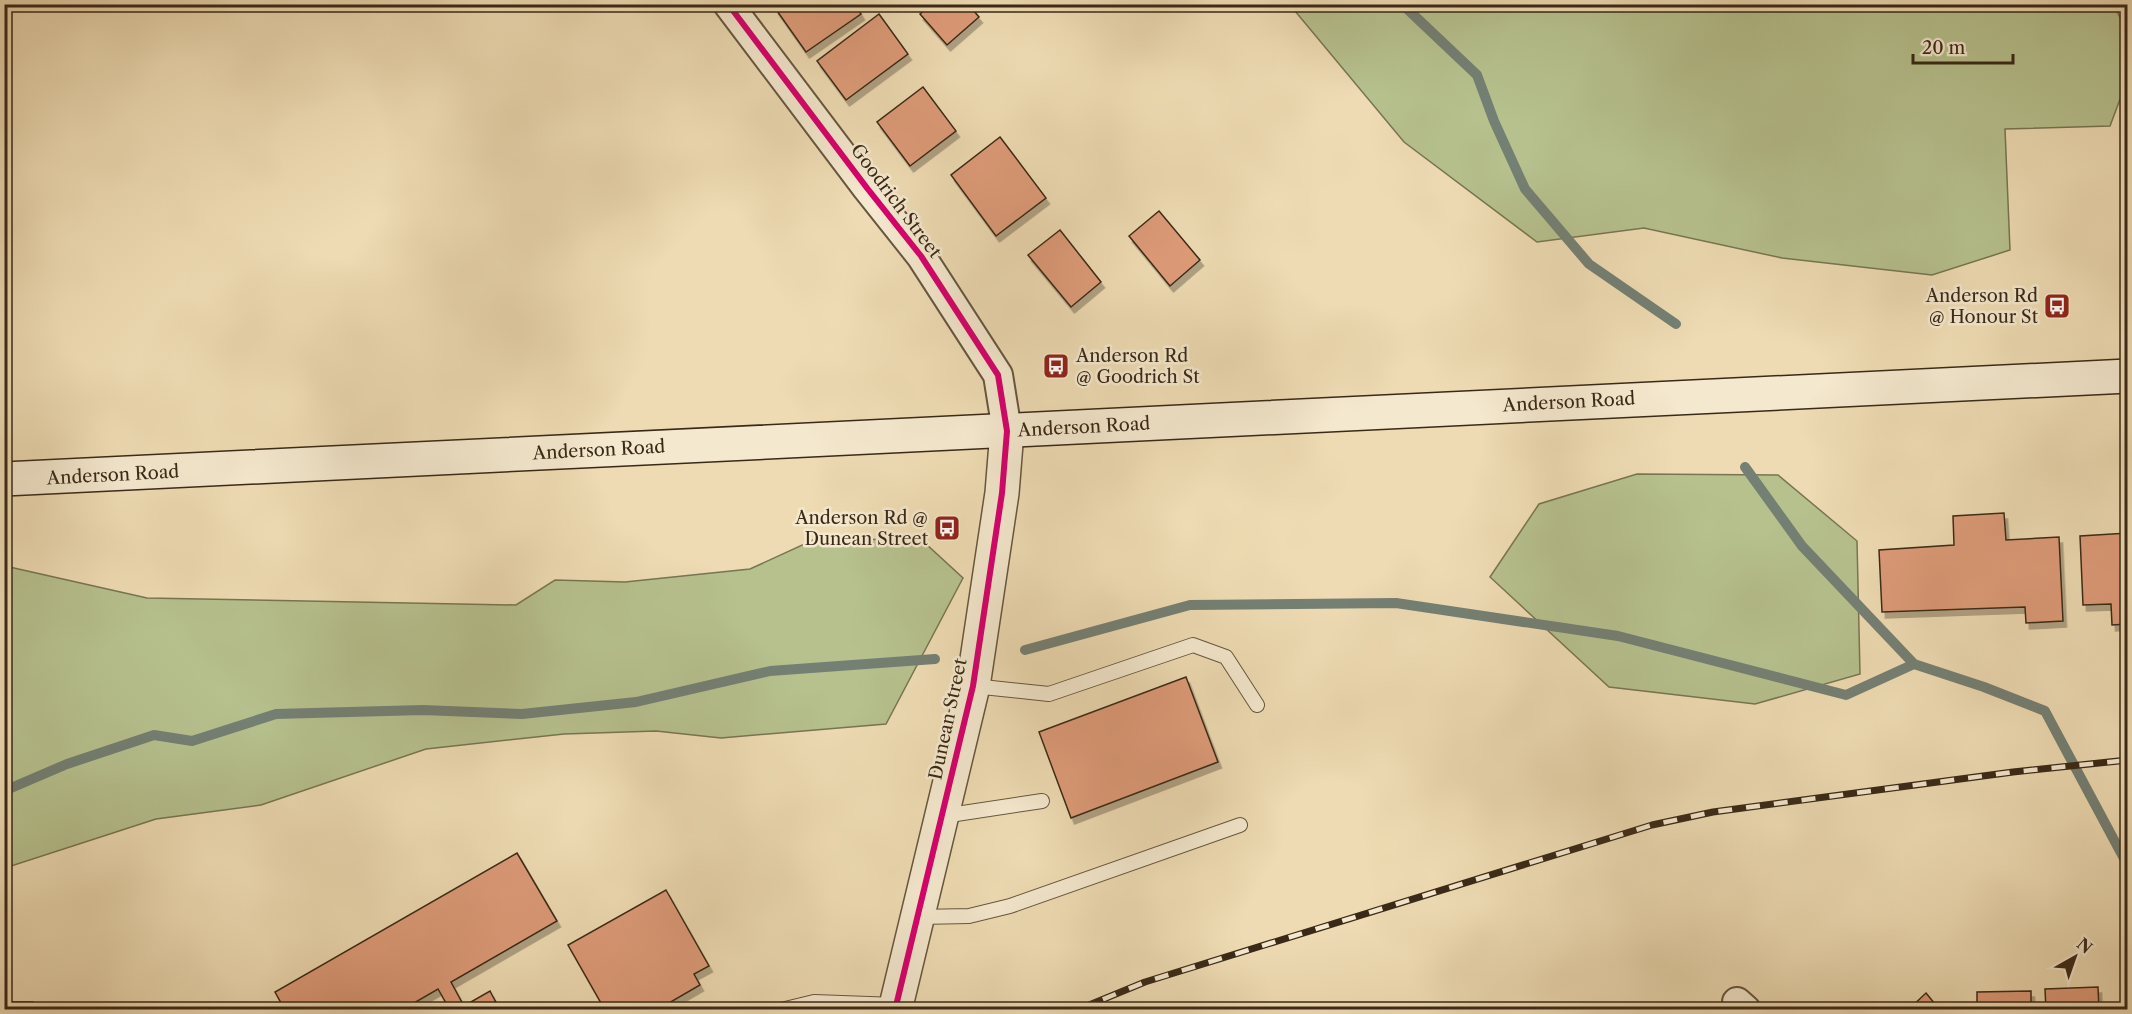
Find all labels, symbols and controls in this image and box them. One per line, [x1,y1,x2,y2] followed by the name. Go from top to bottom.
[1913,27,2014,65] scale bar
[1922,37,1966,59] text: 20 m
[846,140,946,263] street label: Goodrich Street
[1925,285,2039,328] place label: Anderson Rd @ Honour St
[2042,291,2072,321] bus stop icon: Anderson Rd @ Honour St
[1075,345,1200,388] place label: Anderson Rd @ Goodrich St
[1041,351,1071,381] bus stop icon: Anderson Rd @ Goodrich St
[1501,388,1636,417] street label: Anderson Road
[1016,413,1151,442] street label: Anderson Road
[531,436,666,465] street label: Anderson Road
[45,461,180,490] street label: Anderson Road
[794,507,929,550] place label: Anderson Rd @ Dunean Street
[932,513,962,543] bus stop icon: Anderson Rd @ Dunean Street
[924,656,972,782] street label: Dunean Street
[2045,927,2105,987] north arrow
[2073,933,2096,958] text: N

